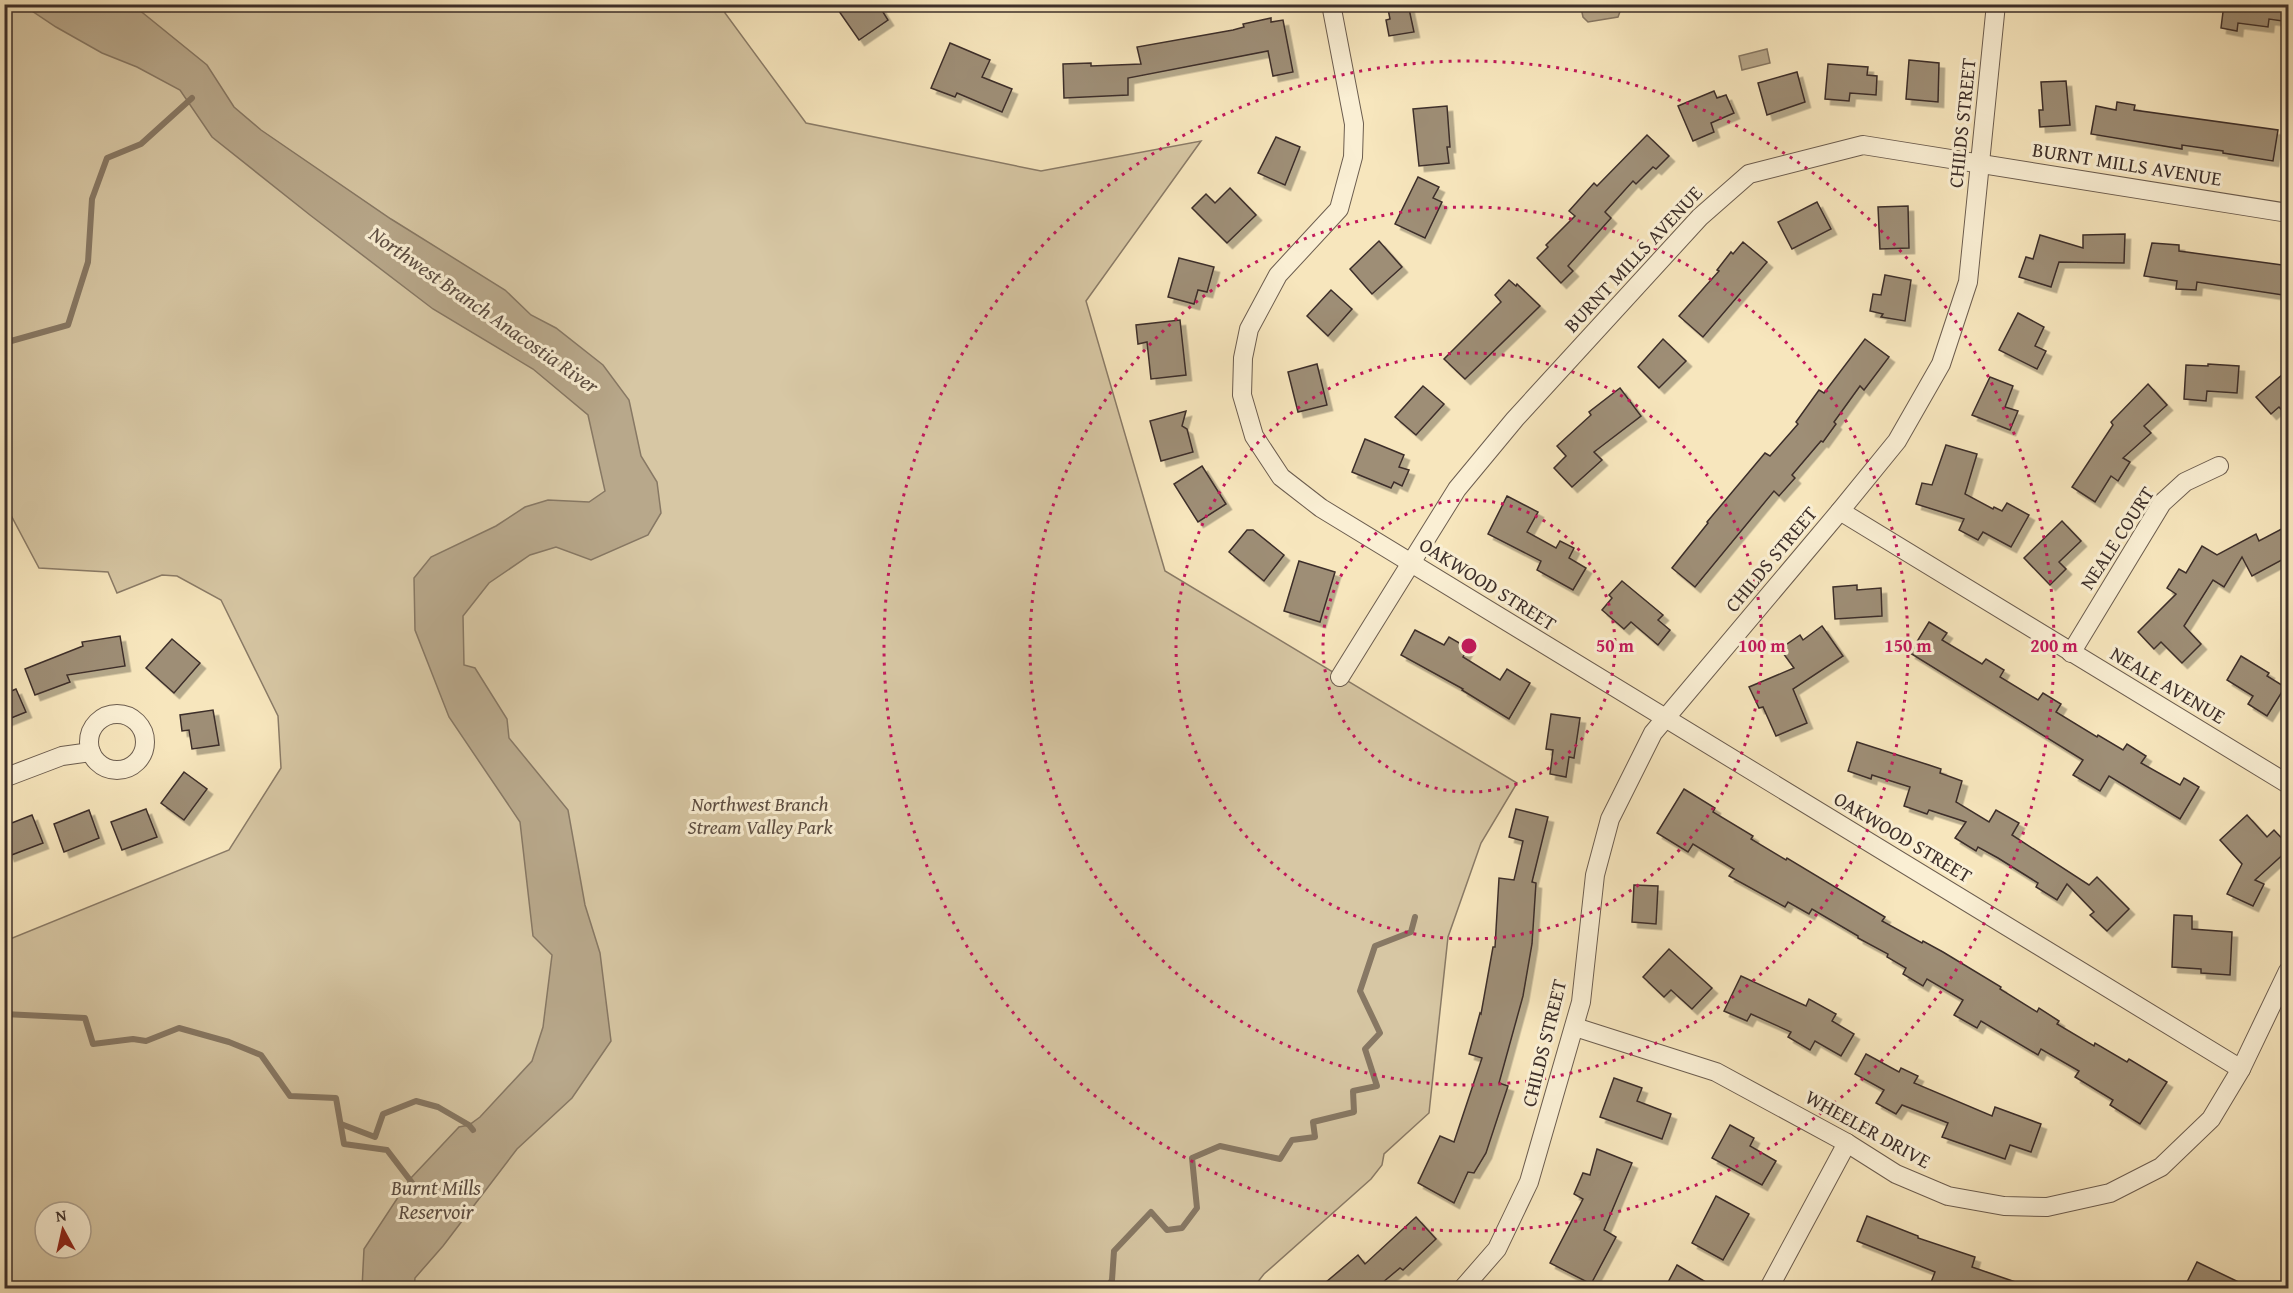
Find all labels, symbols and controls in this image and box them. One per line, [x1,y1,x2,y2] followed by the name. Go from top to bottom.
[1940,57,1983,189] street label: CHILDS STREET
[2030,134,2224,193] street label: BURNT MILLS AVENUE
[1557,179,1708,338] street label: BURNT MILLS AVENUE
[362,218,606,401] water label: Northwest Branch Anacostia River
[2072,480,2161,595] street label: NEALE COURT
[1718,499,1824,618] street label: CHILDS STREET
[1414,530,1562,637] street label: OAKWOOD STREET
[1596,632,1635,659] text: 50 m
[1738,632,1786,659] text: 100 m
[1884,632,1932,659] text: 150 m
[2030,632,2078,659] text: 200 m
[1459,636,1479,656] centre of rings
[2105,639,2231,730] street label: NEALE AVENUE
[1829,784,1978,889] street label: OAKWOOD STREET
[687,789,833,841] park label: Northwest Branch Stream Valley Park
[1514,976,1573,1110] street label: CHILDS STREET
[1800,1082,1936,1175] street label: WHEELER DRIVE
[390,1172,481,1227] water label: Burnt Mills Reservoir
[33,1200,93,1260] north arrow
[54,1202,68,1228] text: N

